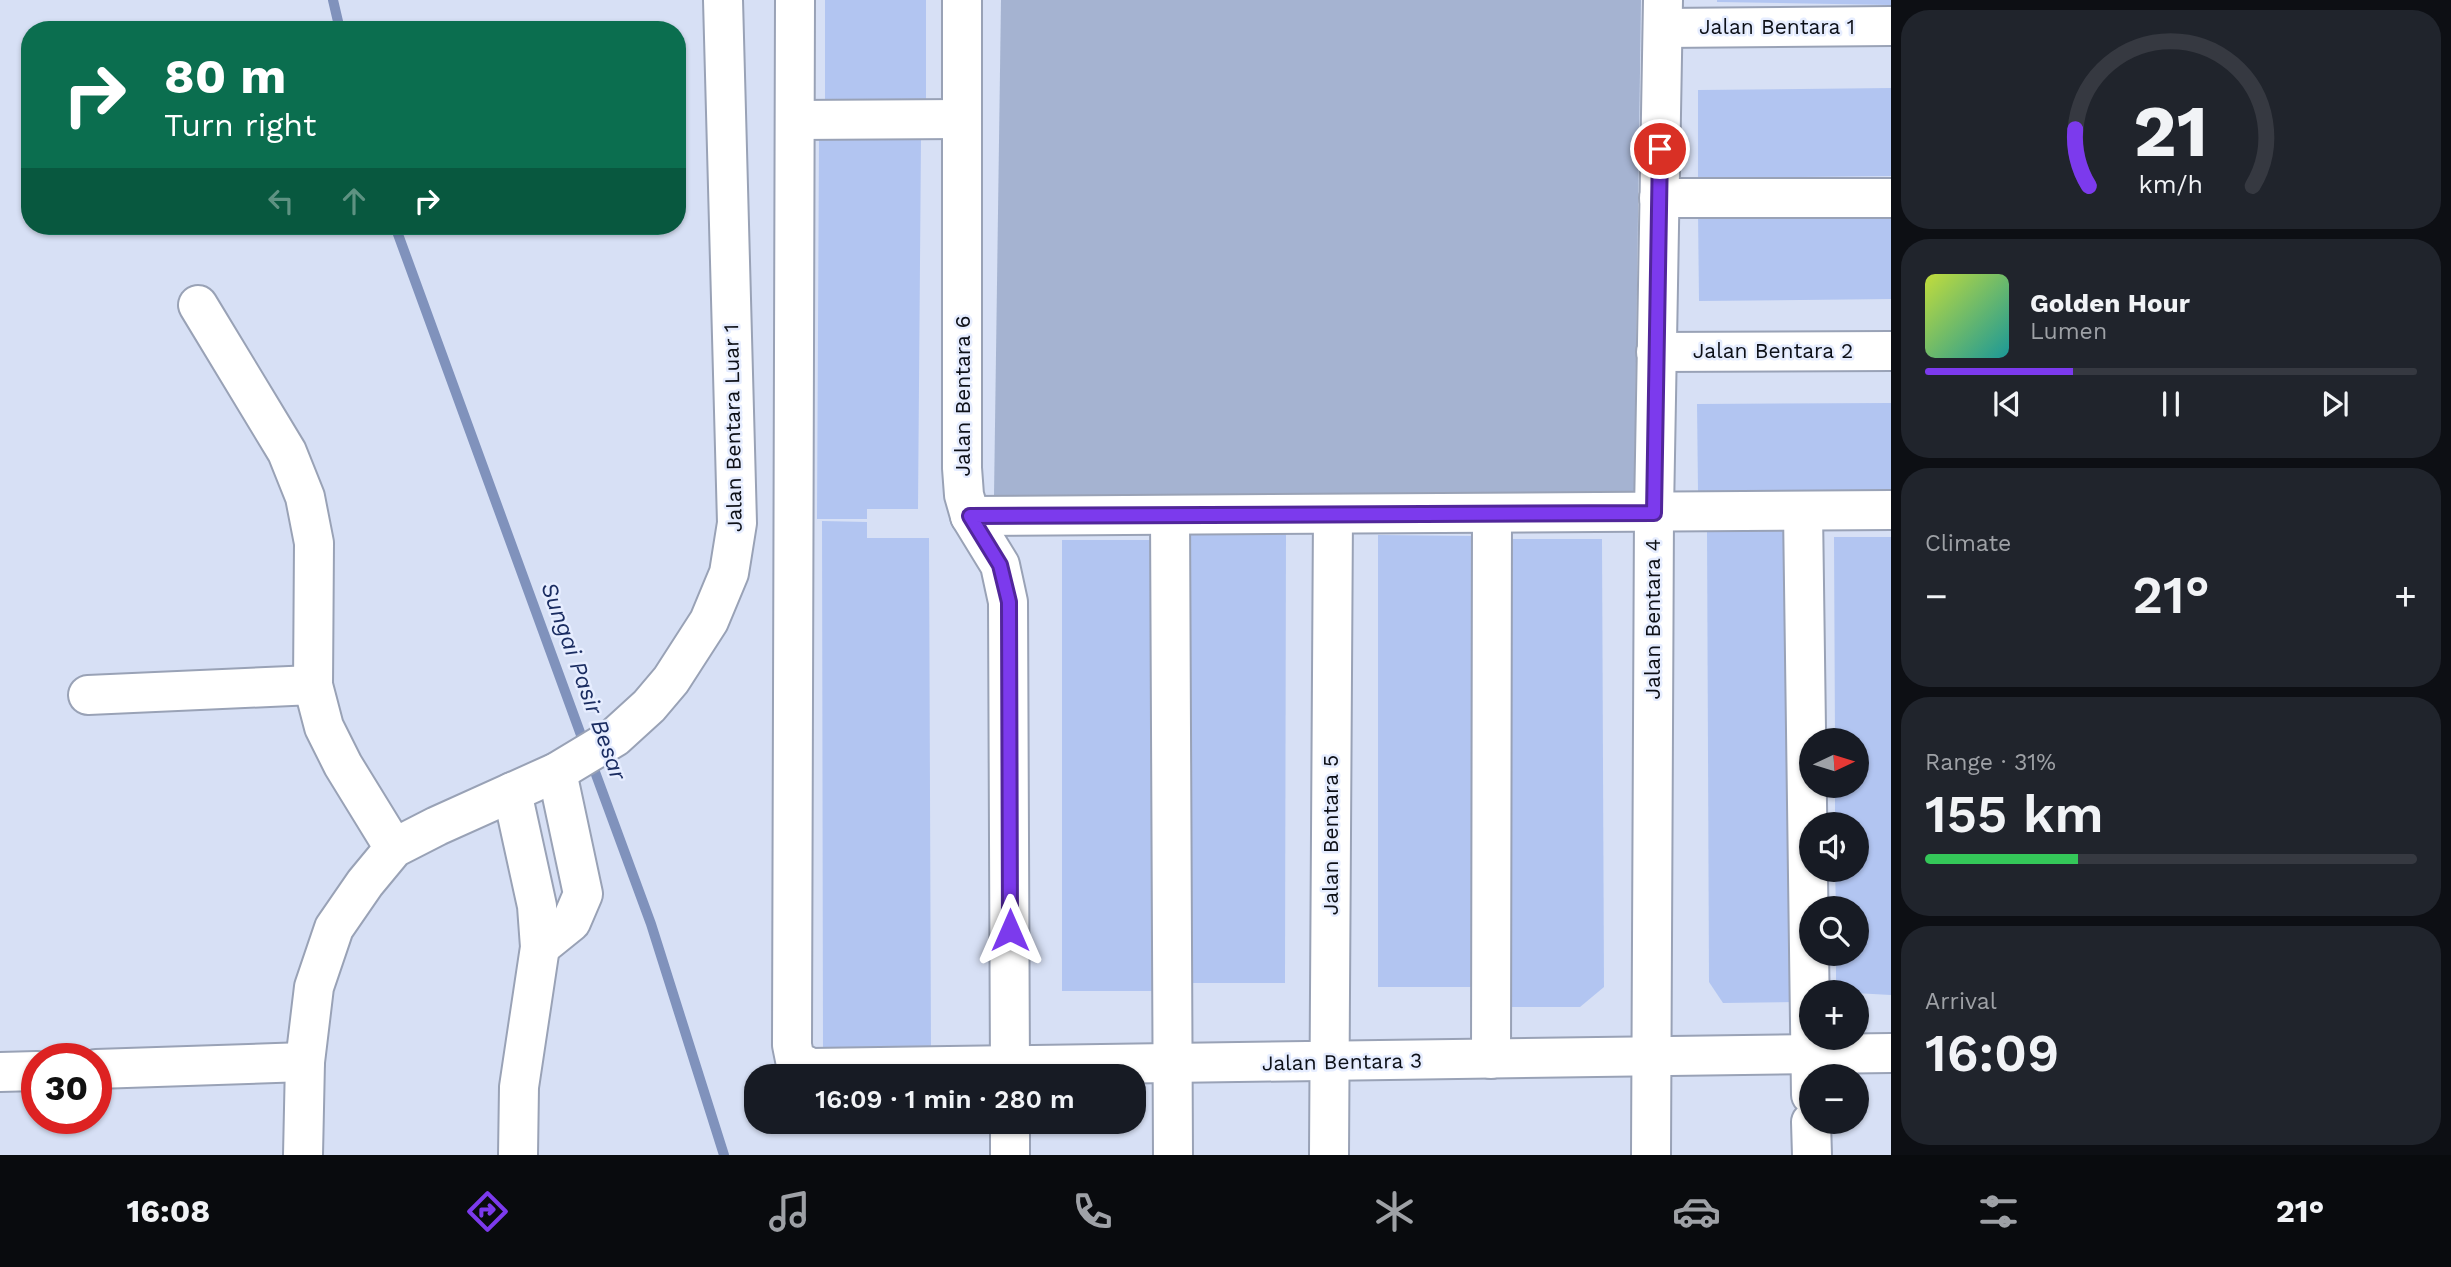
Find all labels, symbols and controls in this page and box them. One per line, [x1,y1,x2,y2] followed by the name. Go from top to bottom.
[1699,14,1855,39] street label: Jalan Bentara 1
[164,47,286,105] text: 80 m
[49,49,140,140] icon: right
[2134,88,2208,174] text: 21
[164,106,316,144] text: Turn right
[1630,119,1690,179] pin
[1641,130,1679,168] icon: arrive
[2139,169,2203,198] text: km/h
[262,182,300,220] icon: left
[335,182,373,220] icon: ahead
[408,182,446,220] icon: right
[2030,288,2190,318] text: Golden Hour
[950,316,975,476] street label: Jalan Bentara 6
[2030,318,2107,345] text: Lumen
[718,324,747,532] street label: Jalan Bentara Luar 1
[1693,338,1853,363] street label: Jalan Bentara 2
[1988,385,2026,423] icon: previous
[2152,385,2190,423] icon: pause
[2316,385,2354,423] icon: next
[1925,530,2011,557] text: Climate
[1640,539,1665,699] street label: Jalan Bentara 4
[2132,565,2210,626] text: 21°
[1925,574,1948,618] text: −
[2394,574,2417,618] text: +
[535,579,632,785] water label: Sungai Pasir Besar
[1799,728,1869,798] north arrow
[1799,728,1869,1134] map controls
[1925,749,2056,776] text: Range · 31%
[1318,755,1343,915] street label: Jalan Bentara 5
[1925,784,2104,845] text: 155 km
[1799,812,1869,882] button: sound
[973,893,1047,967] position arrow
[1799,896,1869,966] button: search
[1799,980,1869,1050] button: +
[1925,988,1997,1015] text: Arrival
[1925,1023,2059,1084] text: 16:09
[21,1043,112,1134] speed limit sign: 30
[1262,1048,1422,1075] street label: Jalan Bentara 3
[1799,1064,1869,1134] button: −
[815,1084,1075,1114] text: 16:09 · 1 min · 280 m
[463,1187,512,1236] icon: directions
[765,1187,814,1236] icon: music
[1068,1187,1117,1236] icon: phone
[1370,1187,1419,1236] icon: climate
[1672,1187,1721,1236] icon: car
[1974,1187,2023,1236] icon: filters
[127,1192,210,1230] text: 16:08
[2276,1192,2324,1230] text: 21°

